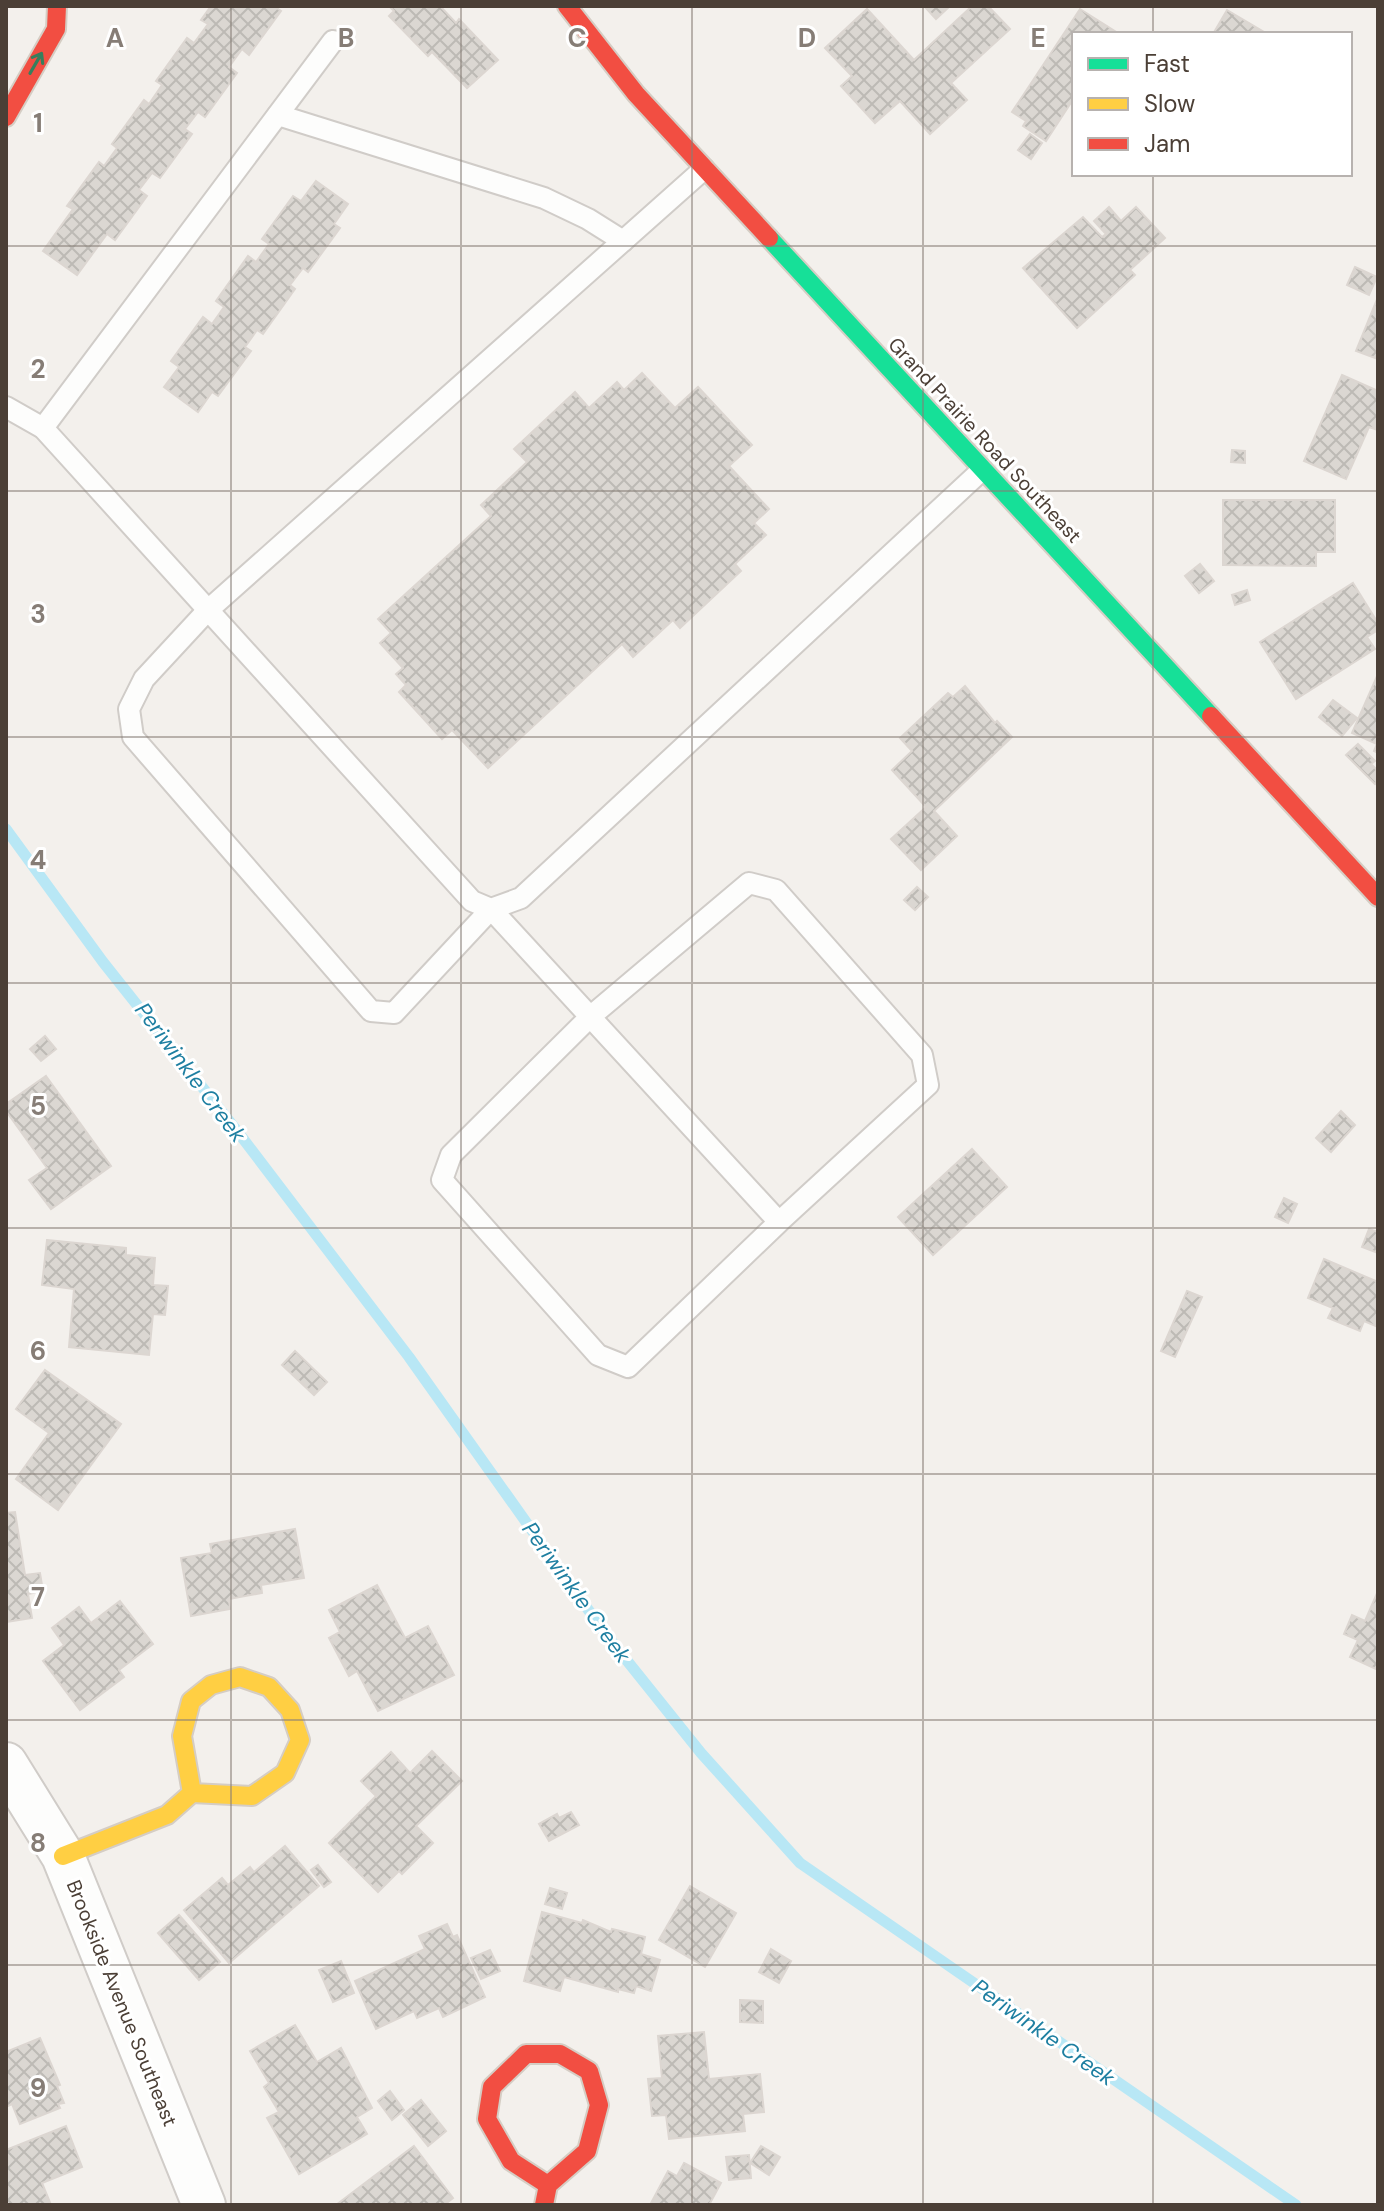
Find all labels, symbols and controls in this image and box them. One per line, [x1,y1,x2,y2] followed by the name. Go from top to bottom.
[106,21,124,55] text: A
[338,21,354,55] text: B
[567,21,587,55] text: C
[798,21,816,55] text: D
[1030,21,1046,55] text: E
[1072,32,1352,176] legend
[1144,48,1190,79] text: Fast
[28,52,44,75] one-way arrow
[1144,88,1195,119] text: Slow
[33,106,43,140] text: 1
[1144,128,1190,159] text: Jam
[883,332,1087,549] street label: Grand Prairie Road Southeast
[30,352,46,386] text: 2
[30,597,46,631] text: 3
[30,843,46,877] text: 4
[128,996,253,1149] water label: Periwinkle Creek
[30,1089,46,1123] text: 5
[30,1334,46,1368] text: 6
[515,1516,638,1669] water label: Periwinkle Creek
[31,1580,45,1614] text: 7
[30,1826,46,1860] text: 8
[61,1876,183,2130] street label: Brookside Avenue Southeast
[967,1972,1121,2093] water label: Periwinkle Creek
[30,2071,46,2105] text: 9

